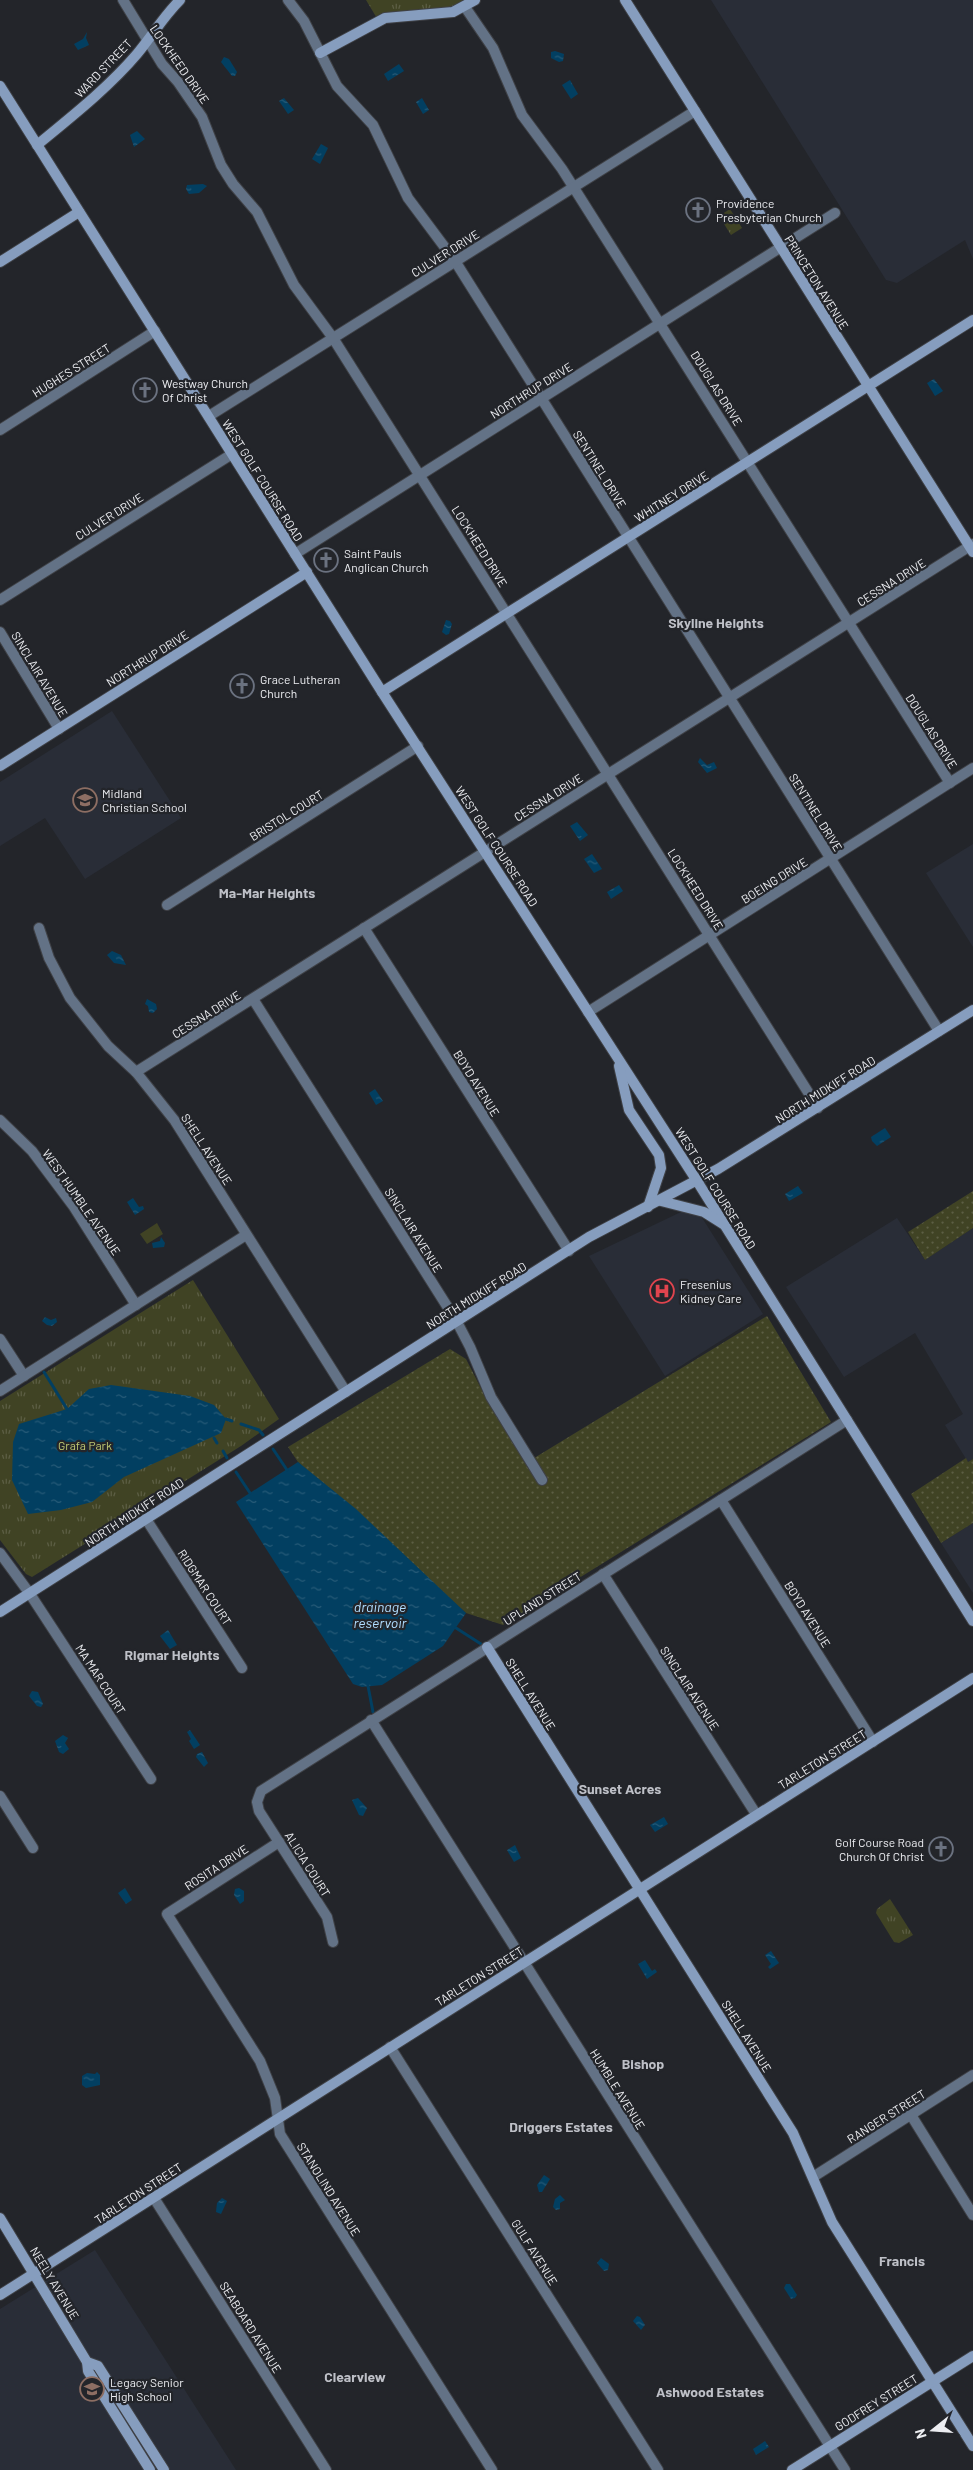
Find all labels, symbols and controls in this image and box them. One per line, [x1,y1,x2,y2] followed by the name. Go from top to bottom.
[148,22,212,106] street label: LOCKHEED DRIVE
[72,36,135,100] street label: WARD STREET
[716,196,822,224] place label: Providence Presbyterian Church
[685,197,711,223] church icon: Providence Presbyterian Church
[408,227,482,279] street label: CULVER DRIVE
[782,232,852,332] street label: PRINCETON AVENUE
[29,340,113,400] street label: HUGHES STREET
[688,348,746,428] street label: DOUGLAS DRIVE
[487,359,575,421] street label: NORTHRUP DRIVE
[162,376,248,404] place label: Westway Church Of Christ
[132,377,158,403] church icon: Westway Church Of Christ
[220,417,306,543] street label: WEST GOLF COURSE ROAD
[571,428,629,510] street label: SENTINEL DRIVE
[631,468,711,524] street label: WHITNEY DRIVE
[72,490,146,542] street label: CULVER DRIVE
[449,503,511,589] street label: LOCKHEED DRIVE
[344,546,428,574] place label: Saint Pauls Anglican Church
[313,547,339,573] church icon: Saint Pauls Anglican Church
[854,555,928,609] street label: CESSNA DRIVE
[668,614,764,631] district label: Skyline Heights
[103,627,191,689] street label: NORTHRUP DRIVE
[9,629,71,719] street label: SINCLAIR AVENUE
[260,672,340,700] place label: Grace Lutheran Church
[229,673,255,699] church icon: Grace Lutheran Church
[903,691,961,771] street label: DOUGLAS DRIVE
[511,770,585,824] street label: CESSNA DRIVE
[787,771,845,853] street label: SENTINEL DRIVE
[453,783,541,909] street label: WEST GOLF COURSE ROAD
[102,786,187,814] place label: Midland Christian School
[72,787,98,813] school or university icon: Midland Christian School
[247,787,326,843] street label: BRISTOL COURT
[665,846,727,932] street label: LOCKHEED DRIVE
[738,854,810,906] street label: BOEING DRIVE
[219,884,315,901] district label: Ma-Mar Heights
[169,987,243,1041] street label: CESSNA DRIVE
[451,1047,503,1119] street label: BOYD AVENUE
[773,1053,877,1125] street label: NORTH MIDKIFF ROAD
[179,1111,235,1187] street label: SHELL AVENUE
[673,1125,759,1251] street label: WEST GOLF COURSE ROAD
[40,1146,124,1258] street label: WEST HUMBLE AVENUE
[382,1185,446,1275] street label: SINCLAIR AVENUE
[424,1259,528,1331] street label: NORTH MIDKIFF ROAD
[680,1277,742,1305] place label: Fresenius Kidney Care
[649,1278,675,1304] hospital icon: Fresenius Kidney Care
[58,1438,112,1452] park label: Grafa Park
[82,1475,186,1549] street label: NORTH MIDKIFF ROAD
[175,1546,235,1628] street label: RIDGMAR COURT
[500,1568,584,1628] street label: UPLAND STREET
[782,1578,834,1650] street label: BOYD AVENUE
[353,1598,408,1631] water label: drainage reservoir
[73,1641,129,1717] street label: MA MAR COURT
[658,1644,722,1732] street label: SINCLAIR AVENUE
[125,1646,220,1663] district label: Rigmar Heights
[503,1655,559,1733] street label: SHELL AVENUE
[775,1726,869,1792] street label: TARLETON STREET
[579,1780,661,1797] district label: Sunset Acres
[282,1829,334,1899] street label: ALICIA COURT
[835,1835,924,1863] place label: Golf Course Road Church Of Christ
[928,1836,954,1862] church icon: Golf Course Road Church Of Christ
[182,1841,250,1893] street label: ROSITA DRIVE
[432,1943,526,2009] street label: TARLETON STREET
[719,1997,775,2075] street label: SHELL AVENUE
[588,2046,648,2132] street label: HUMBLE AVENUE
[622,2055,664,2072] district label: Bishop
[844,2086,928,2146] street label: RANGER STREET
[509,2118,613,2135] district label: Driggers Estates
[295,2140,363,2238] street label: STANOLIND AVENUE
[92,2159,184,2226] street label: TARLETON STREET
[509,2216,561,2288] street label: GULF AVENUE
[28,2244,82,2322] street label: NEELY AVENUE
[879,2252,925,2269] district label: Francis
[217,2279,285,2375] street label: SEABOARD AVENUE
[324,2368,386,2385] district label: Clearview
[832,2371,920,2433] street label: GODFREY STREET
[110,2375,184,2403] place label: Legacy Senior High School
[79,2376,105,2402] school or university icon: Legacy Senior High School
[656,2383,764,2400] district label: Ashwood Estates
[908,2405,958,2455] north arrow
[911,2427,930,2441] text: N

